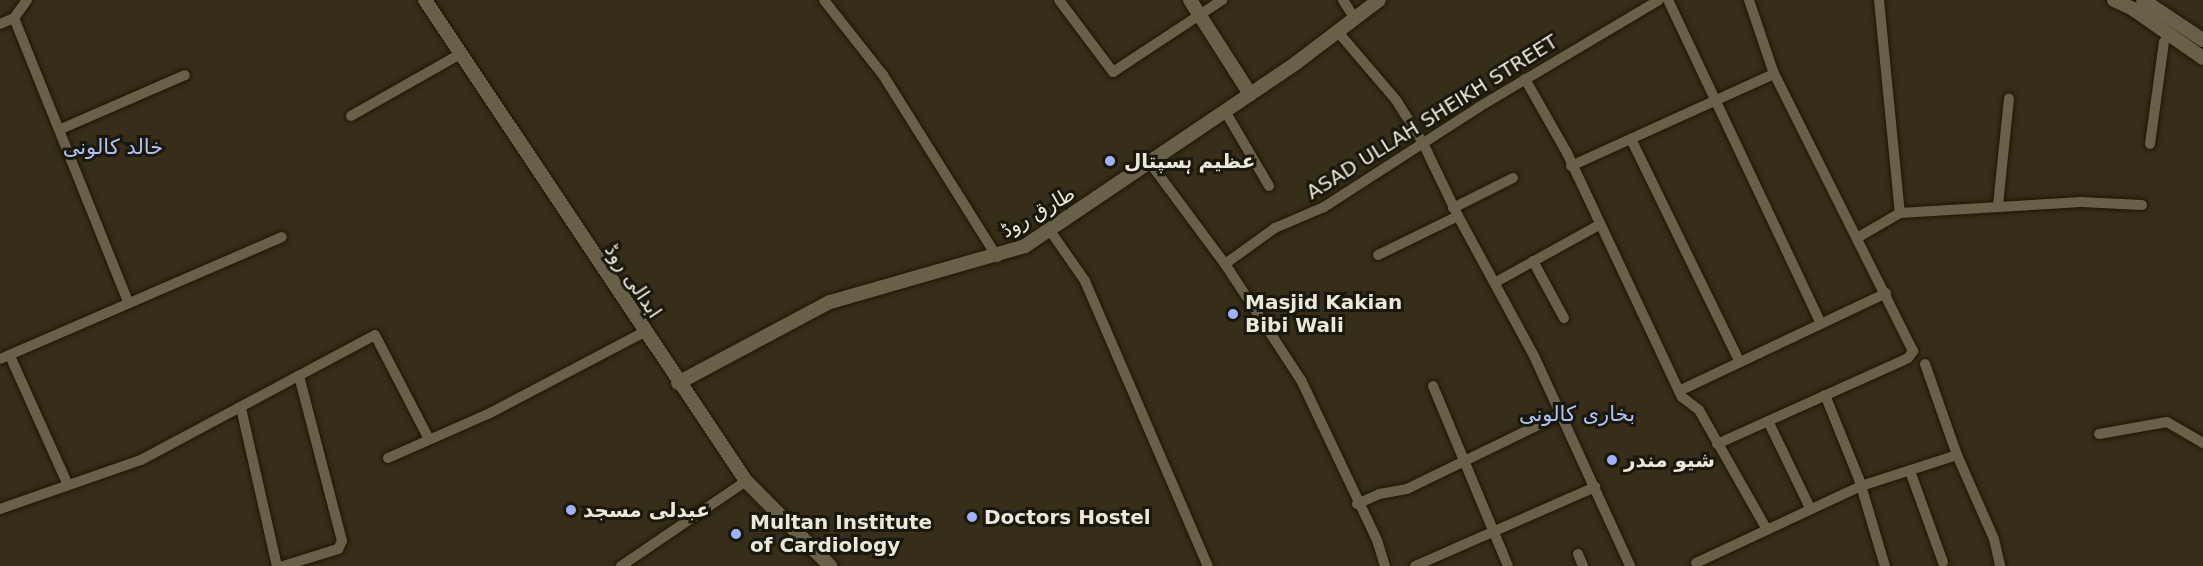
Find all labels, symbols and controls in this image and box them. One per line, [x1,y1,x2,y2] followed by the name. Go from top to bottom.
[1302,30,1562,204] street label: ASAD ULLAH SHEIKH STREET
[63,134,163,160] district label: خالد کالونی
[1124,149,1255,173] place label: عظیم ہسپتال
[1101,152,1119,170] marker: عظیم ہسپتال
[997,181,1079,243] street label: طارق روڈ
[599,239,667,323] street label: ابدالی روڈ
[1245,290,1402,337] place label: Masjid Kakian Bibi Wali
[1226,307,1240,321] marker: Masjid Kakian Bibi Wali
[1519,401,1635,427] district label: بخاری کالونی
[1624,448,1715,472] place label: شیو مندر
[1605,453,1619,467] marker: شیو مندر
[583,498,710,522] place label: عبدلی مسجد
[564,503,578,517] marker: عبدلی مسجد
[984,505,1151,529] place label: Doctors Hostel
[750,510,932,557] place label: Multan Institute of Cardiology
[965,510,979,524] marker: Doctors Hostel
[727,525,745,543] marker: Multan Institute of Cardiology

